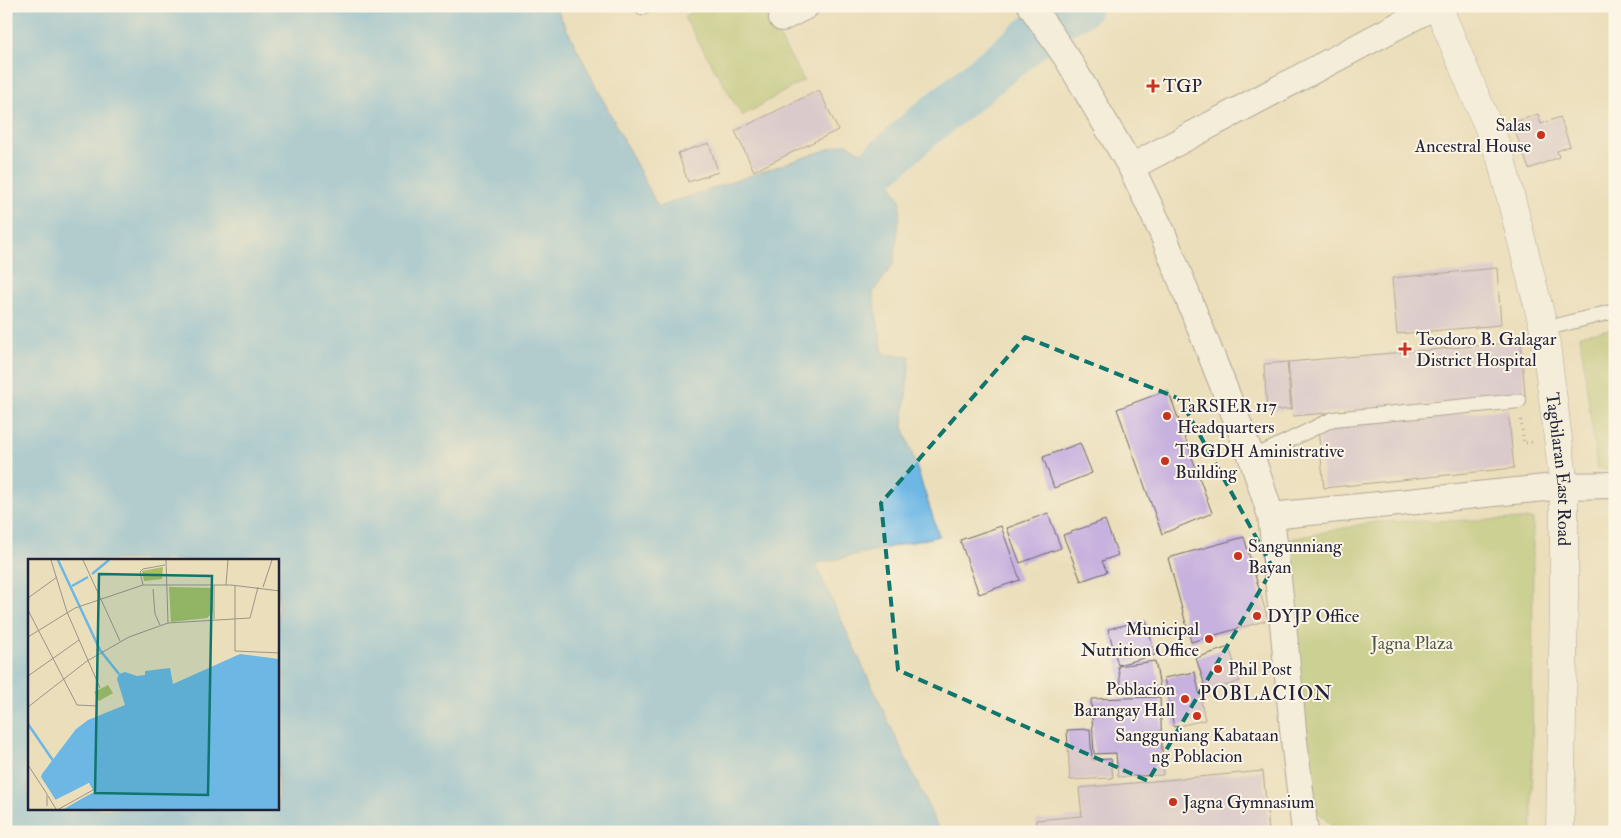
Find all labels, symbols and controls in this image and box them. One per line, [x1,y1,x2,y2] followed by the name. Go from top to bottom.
[1163,75,1202,98] place label: TGP
[1147,80,1159,92] marker: TGP
[1414,114,1531,158] place label: Salas Ancestral House
[1535,129,1547,141] marker: Salas Ancestral House
[1416,328,1557,372] place label: Teodoro B. Galagar District Hospital
[1398,342,1412,356] marker: Teodoro B. Galagar District Hospital
[1541,391,1576,546] street label: Tagbilaran East Road
[1177,395,1277,439] place label: TaRSIER 117 Headquarters
[1161,410,1173,422] marker: TaRSIER 117 Headquarters
[1175,440,1345,484] place label: TBGDH Aministrative Building
[1159,455,1171,467] marker: TBGDH Aministrative Building
[1248,535,1343,579] place label: Sangunniang Bayan
[1232,550,1244,562] marker: Sangunniang Bayan
[28,559,279,810] inset map
[1267,605,1360,628] place label: DYJP Office
[1251,610,1263,622] marker: DYJP Office
[1081,618,1199,662] place label: Municipal Nutrition Office
[1370,632,1454,655] park label: Jagna Plaza
[1203,633,1215,645] marker: Municipal Nutrition Office
[1228,658,1292,681] place label: Phil Post
[1212,663,1224,675] marker: Phil Post
[1073,678,1175,722] place label: Poblacion Barangay Hall
[1199,681,1333,706] district label: POBLACION
[1179,693,1191,705] marker: Poblacion Barangay Hall
[1191,710,1203,722] marker: Sangguniang Kabataan ng Poblacion
[1115,724,1279,768] place label: Sangguniang Kabataan ng Poblacion
[1182,791,1315,814] place label: Jagna Gymnasium
[1167,796,1179,808] marker: Jagna Gymnasium

